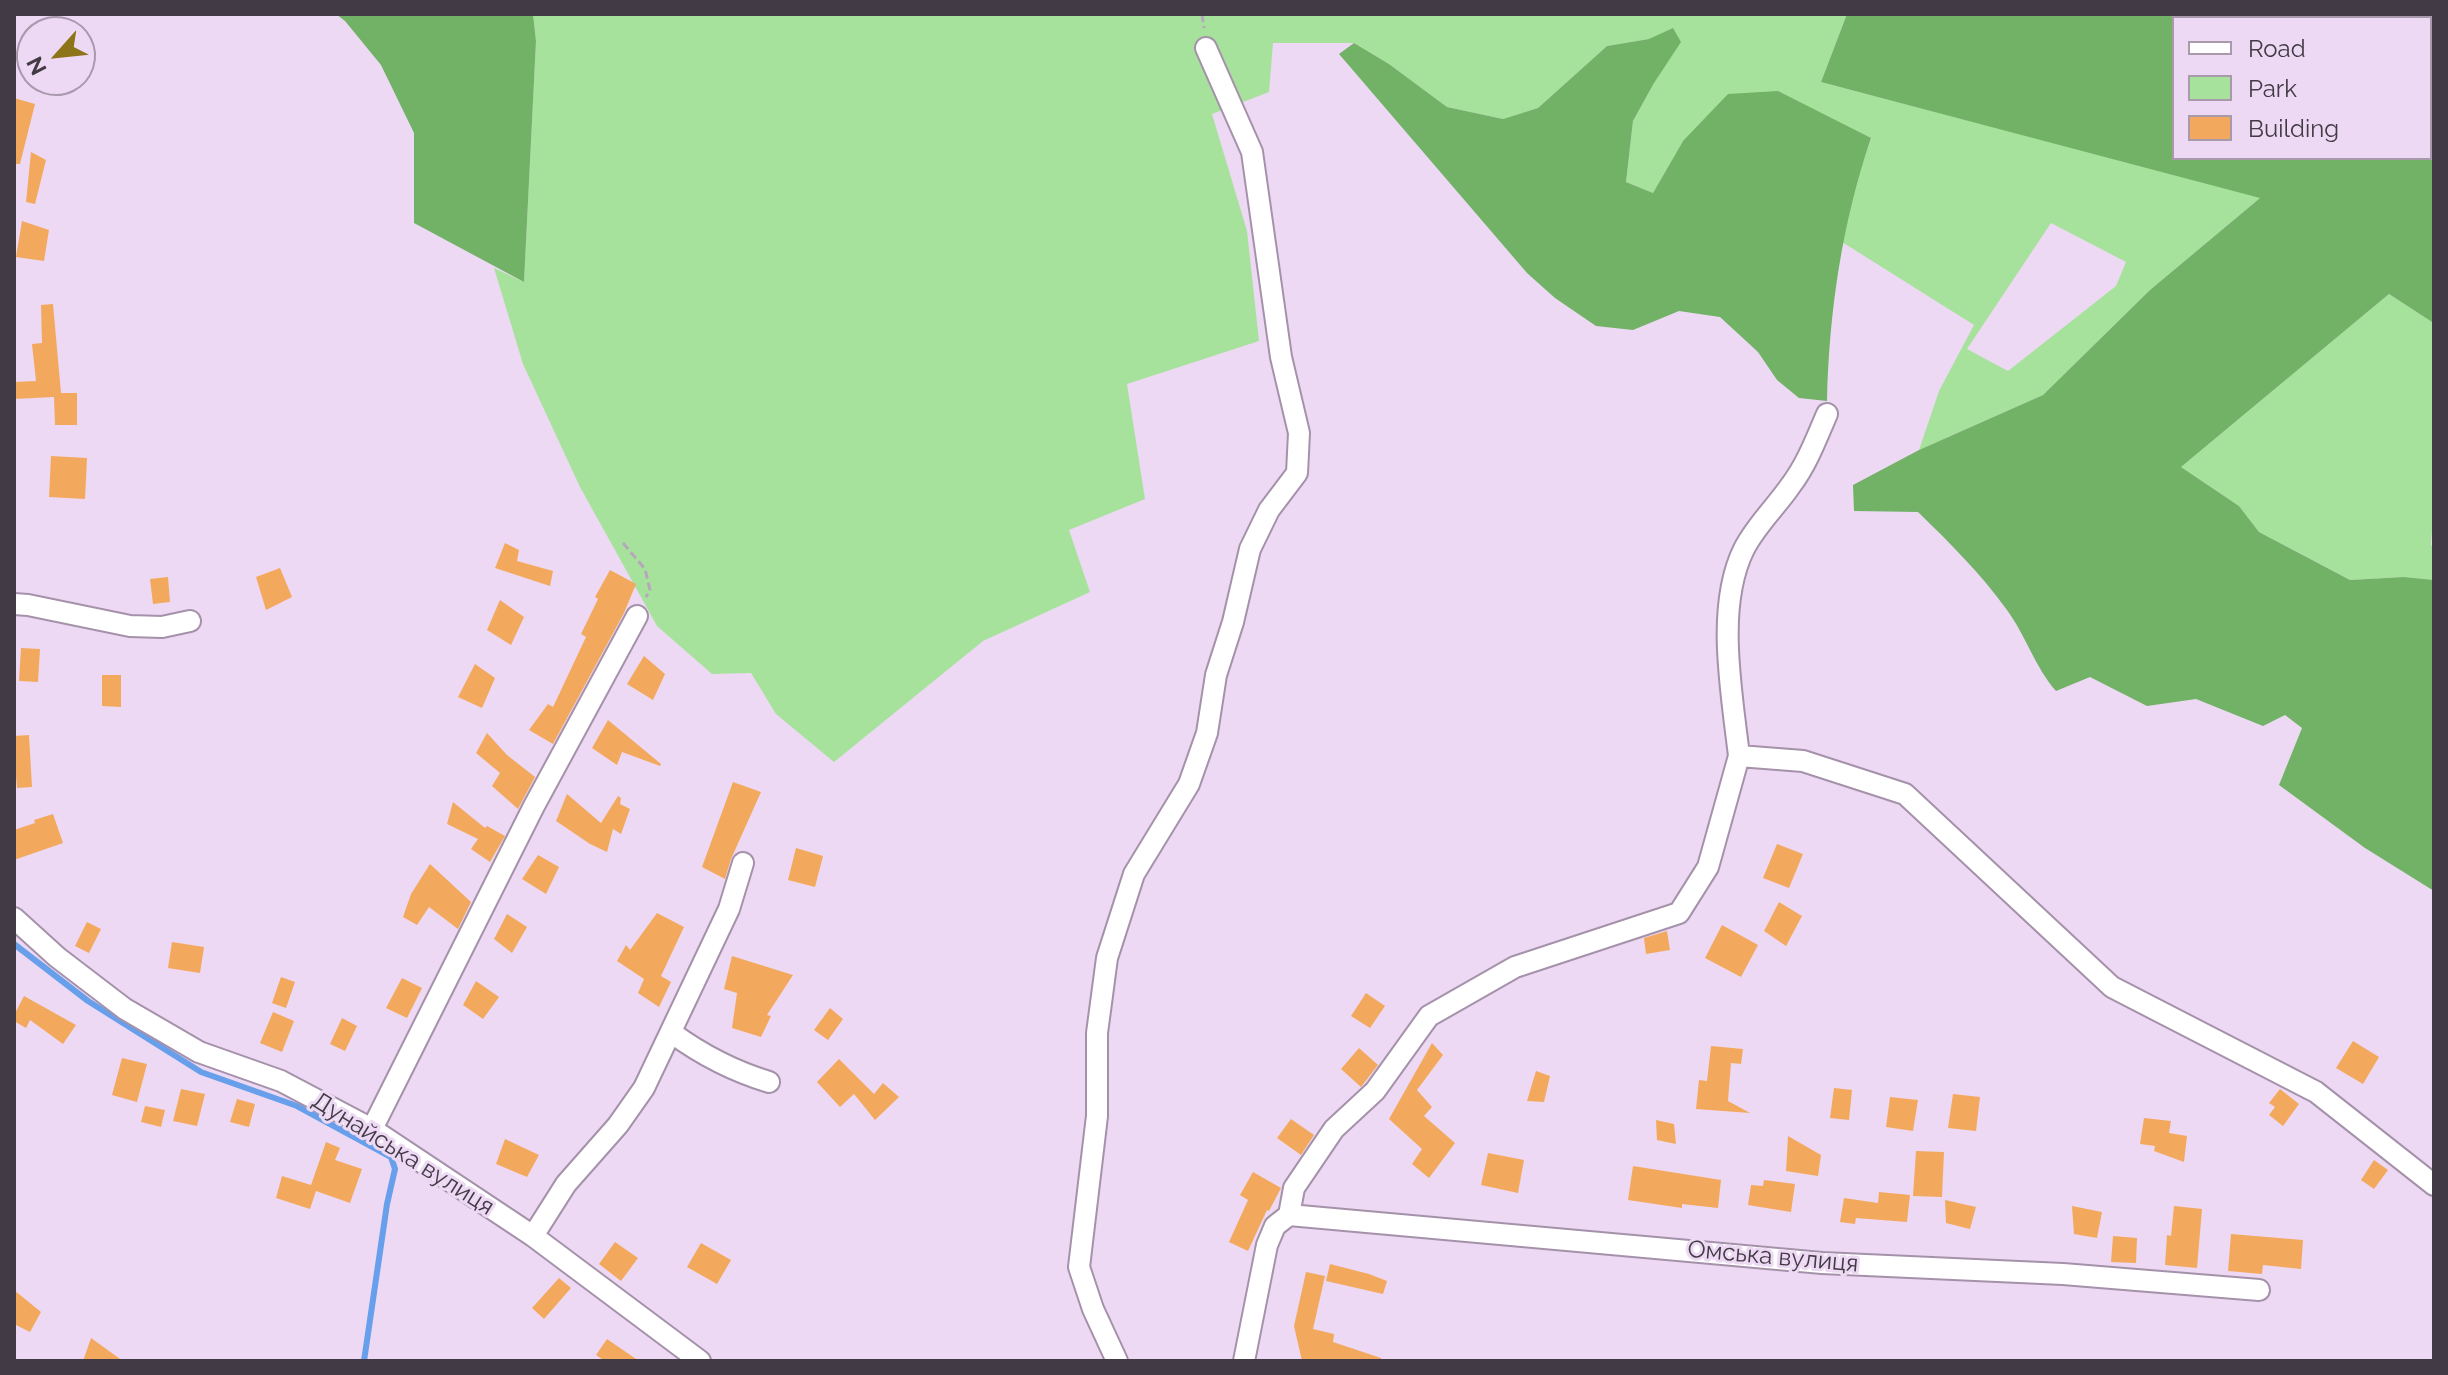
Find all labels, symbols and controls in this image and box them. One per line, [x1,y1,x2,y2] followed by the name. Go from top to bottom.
[16,16,96,96] north arrow
[2172,16,2432,160] legend
[2248,34,2306,63] text: Road
[21,53,52,79] text: N
[2248,74,2297,103] text: Park
[2248,114,2339,143] text: Building
[307,1086,499,1222] street label: Дунайська вулиця
[1686,1235,1860,1279] street label: Омська вулиця

